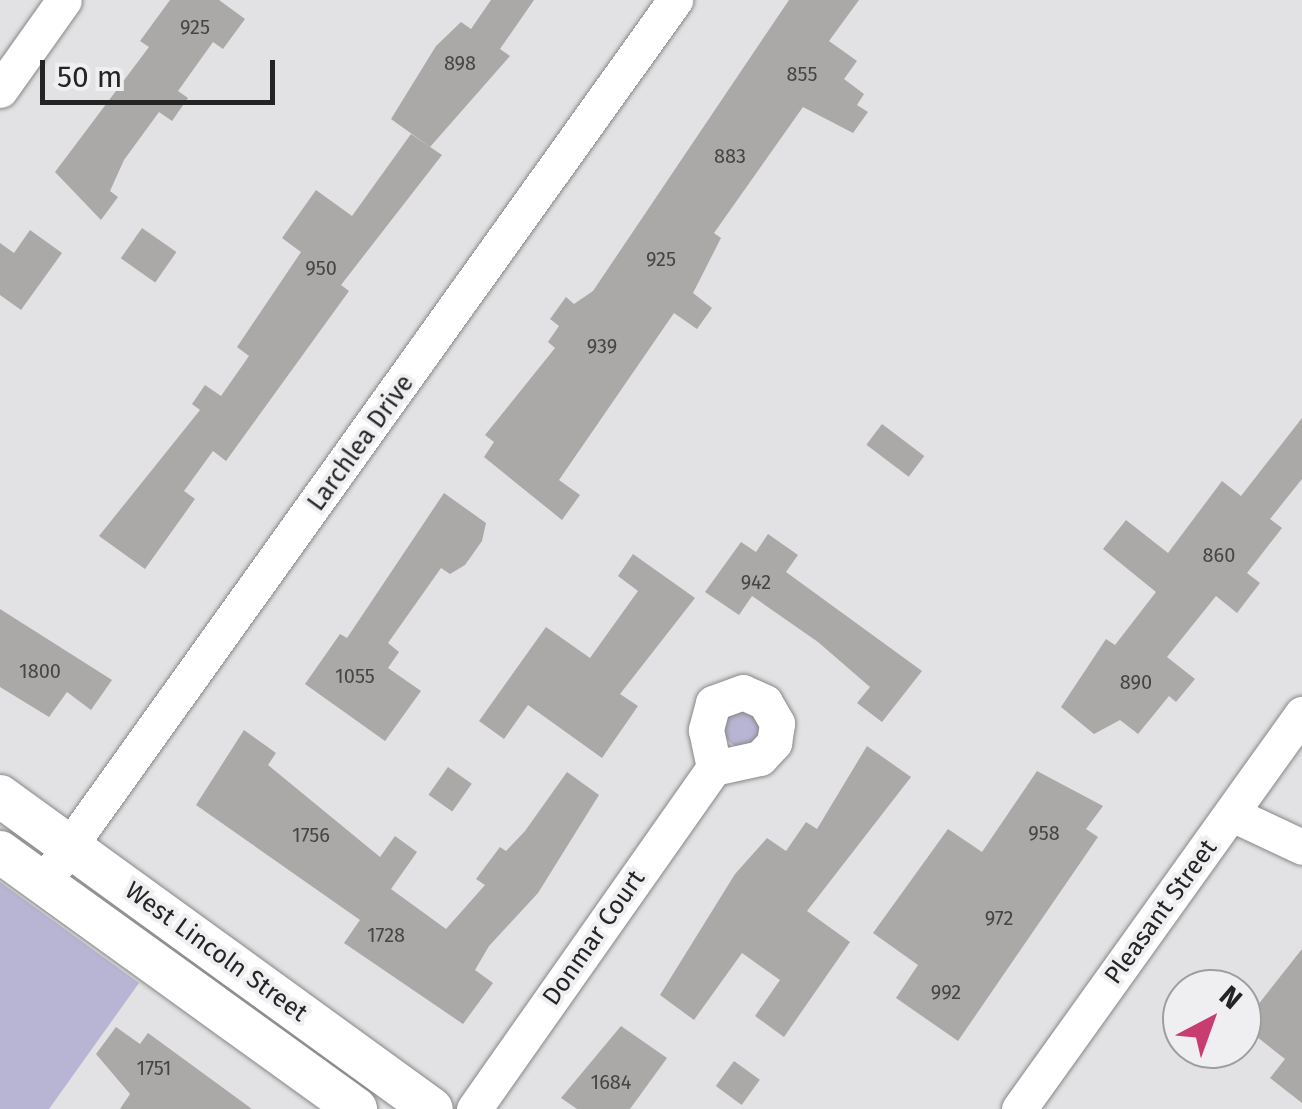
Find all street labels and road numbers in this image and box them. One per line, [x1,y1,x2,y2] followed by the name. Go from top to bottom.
[302,369,420,517] street label: Larchlea Drive
[1099,834,1223,990] street label: Pleasant Street
[536,865,652,1011] street label: Donmar Court
[119,876,313,1028] street label: West Lincoln Street

